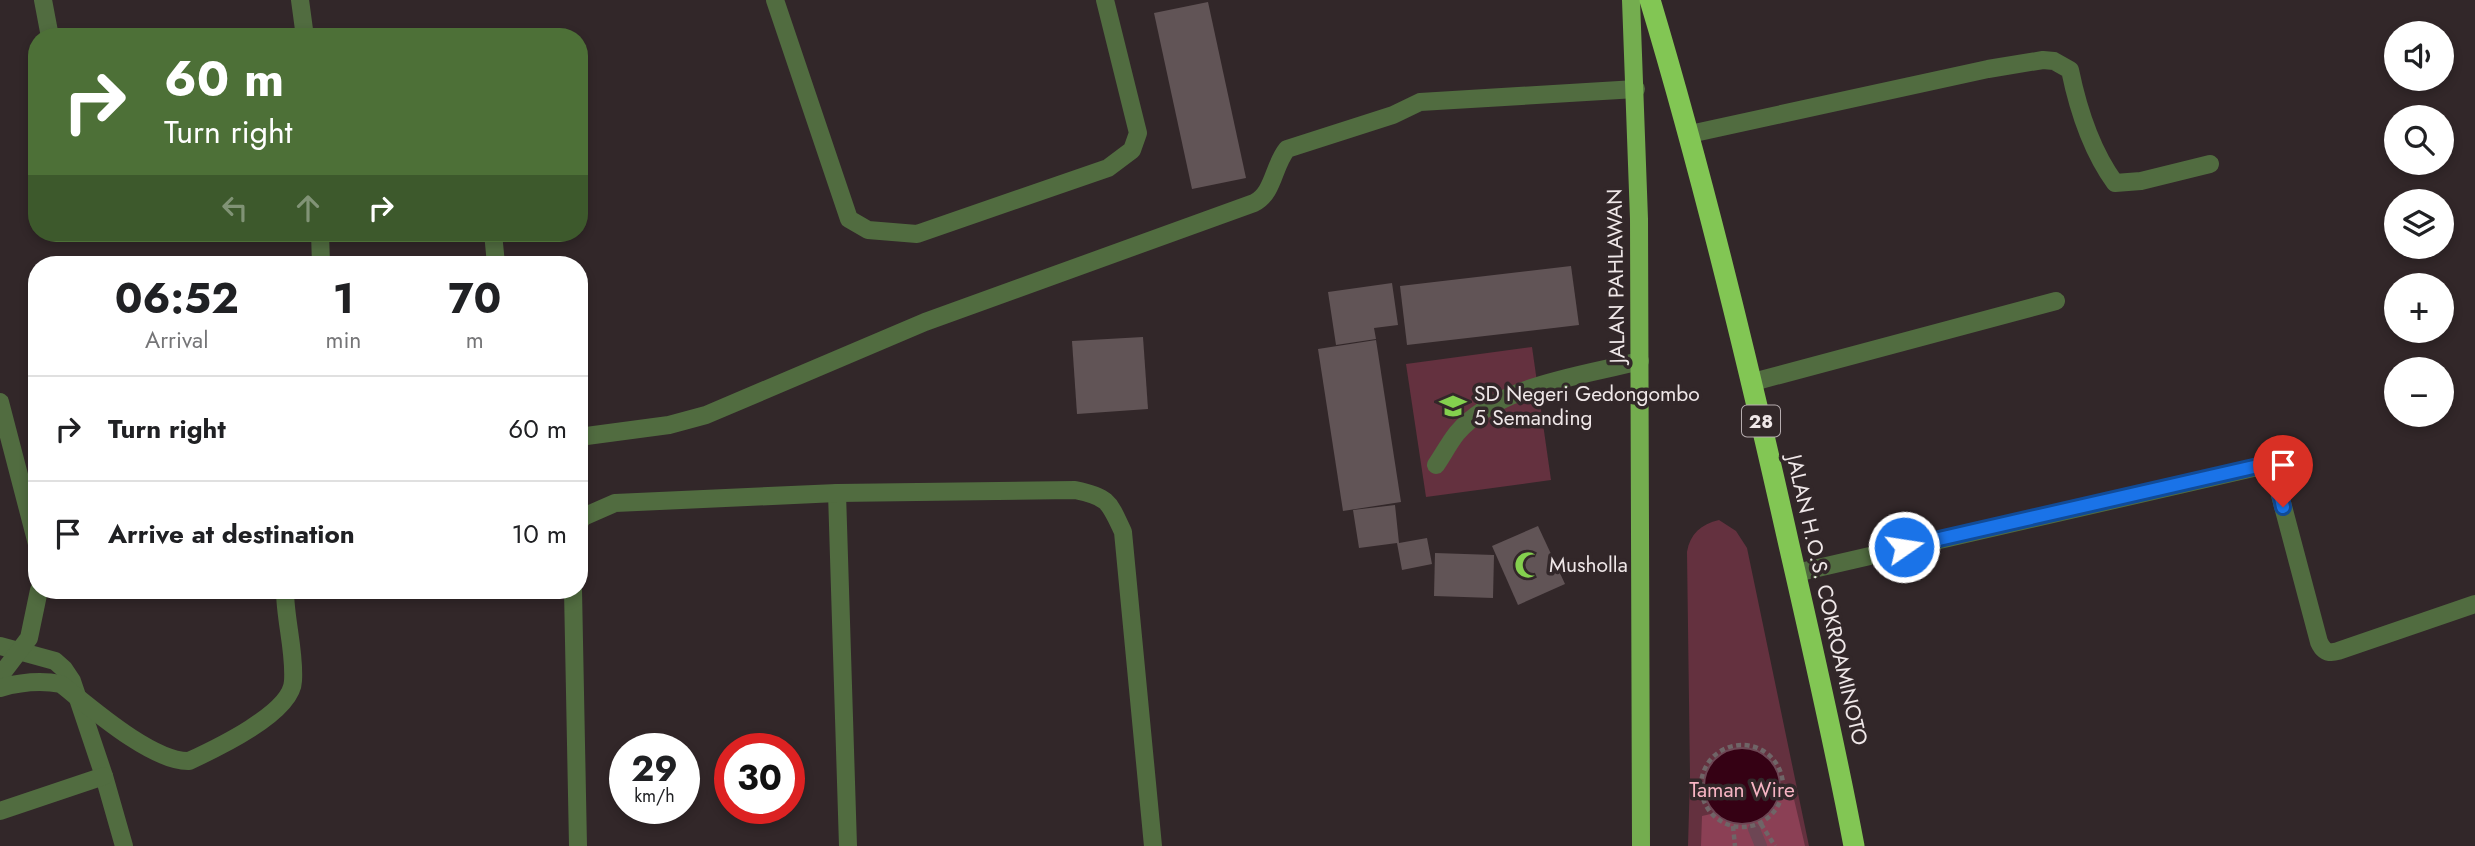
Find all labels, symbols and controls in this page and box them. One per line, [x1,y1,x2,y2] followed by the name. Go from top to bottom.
[2384,21,2454,427] map controls
[2384,21,2454,91] button: sound
[164,44,284,114] text: 60 m
[49,56,140,147] icon: right
[2384,105,2454,175] button: search
[164,109,293,155] text: Turn right
[1599,188,1633,367] street label: JALAN PAHLAWAN
[216,189,254,227] icon: left
[289,189,327,227] icon: ahead
[362,189,400,227] icon: right
[2384,189,2454,259] button: layers
[115,268,239,329] text: 06:52
[333,268,354,329] text: 1
[448,268,501,329] text: 70
[2384,273,2454,343] button: +
[145,323,208,357] text: Arrival
[325,323,361,357] text: min
[466,323,484,357] text: m
[2384,357,2454,427] button: −
[1474,379,1700,433] place label: SD Negeri Gedongombo 5 Semanding
[1438,391,1468,421] school or university icon: SD Negeri Gedongombo 5 Semanding
[1742,406,1780,436] road number: 28
[49,410,87,448] icon: right
[108,410,226,448] text: Turn right
[508,410,567,448] text: 60 m
[2253,435,2313,507] pin
[2264,446,2302,484] icon: arrive
[1778,449,1875,748] street label: JALAN H.O.S. COKROAMINOTO
[1867,510,1941,584] position arrow
[49,515,87,553] icon: arrive
[108,515,355,553] text: Arrive at destination
[512,515,567,553] text: 10 m
[1513,550,1543,580] mosque icon: Musholla
[1549,550,1628,580] place label: Musholla
[714,733,805,824] speed limit sign: 30
[631,744,678,794] text: 29
[1689,775,1795,805] park label: Taman Wire
[634,783,675,809] text: km/h

